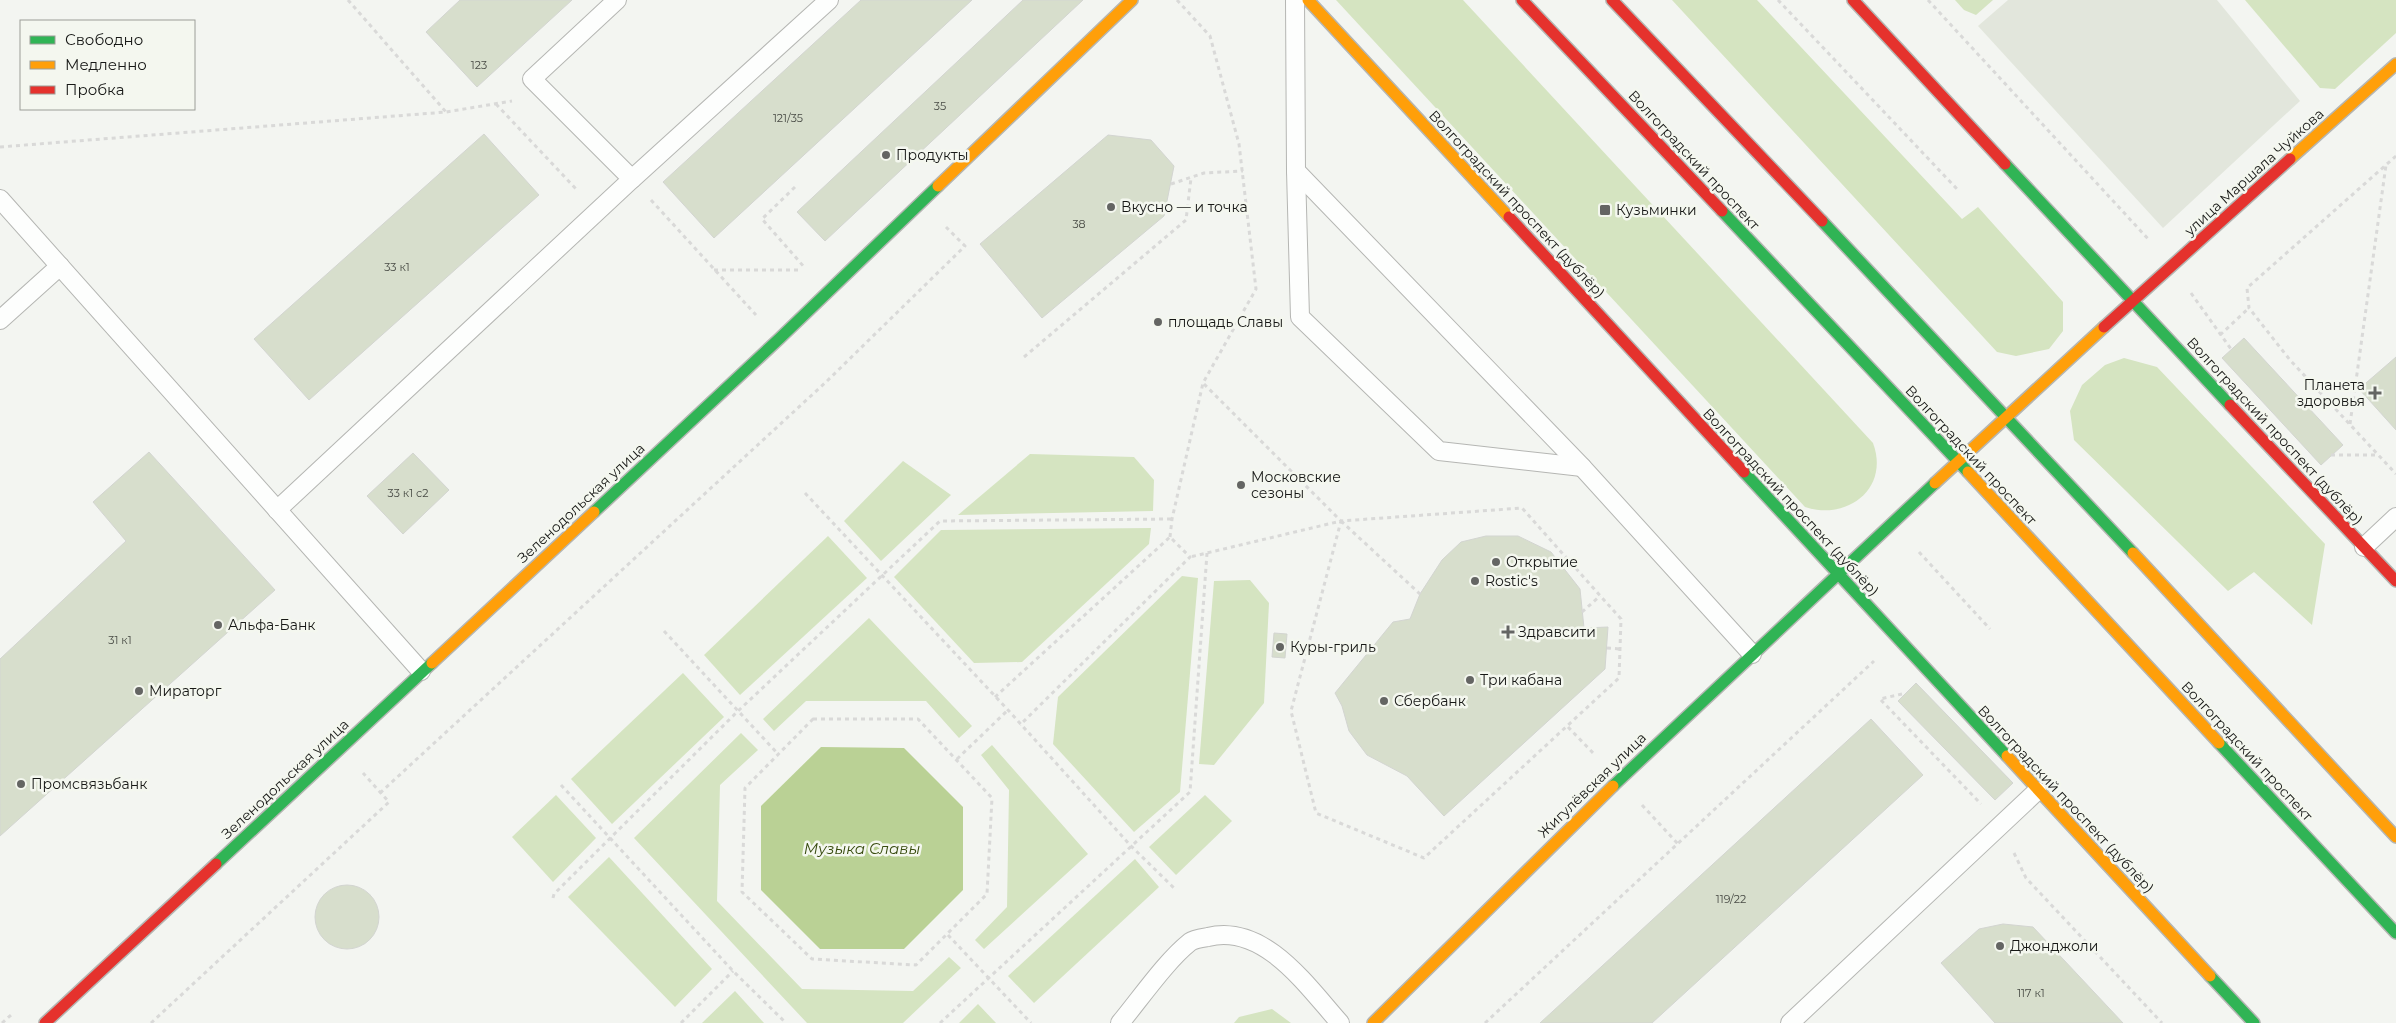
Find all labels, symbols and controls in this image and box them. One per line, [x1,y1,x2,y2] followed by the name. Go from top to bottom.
[20,20,195,110] legend
[65,30,143,49] text: Свободно
[65,55,147,74] text: Медленно
[471,58,487,72] house number: 123
[65,80,124,99] text: Пробка
[1625,86,1764,234] street label: Волгоградский проспект
[934,99,946,113] house number: 35
[2180,105,2327,240] street label: улица Маршала Чуйкова
[1425,106,1609,302] street label: Волгоградский проспект (дублёр)
[773,111,803,125] house number: 121/35
[896,146,969,164] place label: Продукты
[880,149,892,161] marker: Продукты
[1121,198,1248,216] place label: Вкусно — и точка
[1105,201,1117,213] marker: Вкусно — и точка
[1616,201,1697,219] place label: Кузьминки
[1598,203,1612,217] marker: Кузьминки
[1072,217,1086,231] house number: 38
[384,260,410,274] house number: 33 к1
[1168,313,1283,331] place label: площадь Славы
[1152,316,1164,328] marker: площадь Славы
[2183,333,2367,529] street label: Волгоградский проспект (дублёр)
[2297,376,2365,410] place label: Планета здоровья
[1902,381,2041,529] street label: Волгоградский проспект
[2369,387,2381,399] marker: Планета здоровья
[1699,404,1883,600] street label: Волгоградский проспект (дублёр)
[514,439,648,567] street label: Зеленодольская улица
[1251,468,1341,502] place label: Московские сезоны
[1235,479,1247,491] marker: Московские сезоны
[388,486,428,500] house number: 33 к1 с2
[1506,553,1578,571] place label: Открытие
[1490,556,1502,568] marker: Открытие
[1485,572,1538,590] place label: Rostic's
[1469,575,1481,587] marker: Rostic's
[228,616,316,634] place label: Альфа-Банк
[212,619,224,631] marker: Альфа-Банк
[1518,623,1596,641] place label: Здравсити
[1502,626,1514,638] marker: Здравсити
[108,633,132,647] house number: 31 к1
[1290,638,1376,656] place label: Куры-гриль
[1274,641,1286,653] marker: Куры-гриль
[1480,671,1562,689] place label: Три кабана
[1464,674,1476,686] marker: Три кабана
[2178,677,2317,825] street label: Волгоградский проспект
[149,682,222,700] place label: Мираторг
[133,685,145,697] marker: Мираторг
[1394,692,1466,710] place label: Сбербанк
[1378,695,1390,707] marker: Сбербанк
[1974,701,2158,897] street label: Волгоградский проспект (дублёр)
[218,715,352,843] street label: Зеленодольская улица
[1534,729,1650,841] street label: Жигулёвская улица
[31,775,147,793] place label: Промсвязьбанк
[15,778,27,790] marker: Промсвязьбанк
[804,839,920,858] water label: Музыка Славы
[1716,892,1746,906] house number: 119/22
[2010,937,2098,955] place label: Джонджоли
[1994,940,2006,952] marker: Джонджоли
[2017,986,2045,1000] house number: 117 к1

